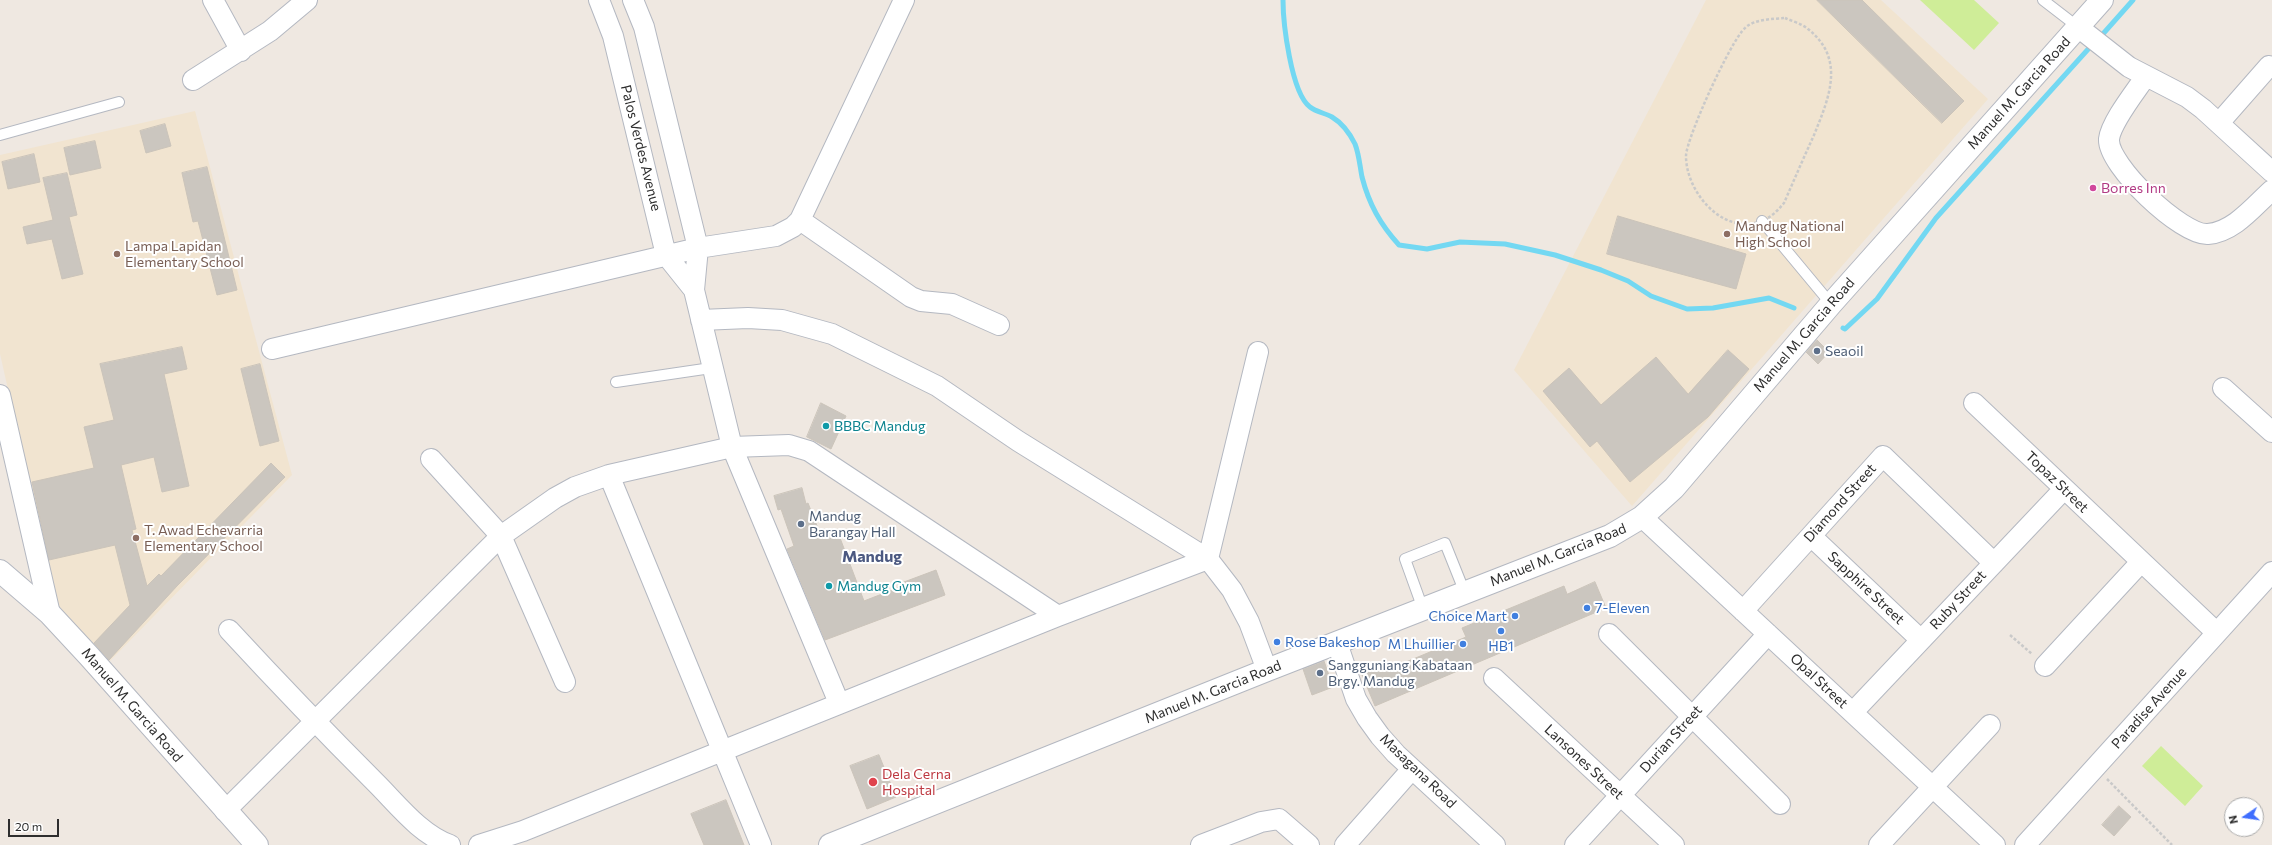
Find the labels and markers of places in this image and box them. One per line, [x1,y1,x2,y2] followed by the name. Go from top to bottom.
[2101,180,2166,196] place label: Borres Inn
[2088,183,2098,193] marker: Borres Inn
[1735,218,1844,250] place label: Mandug National High School
[1722,229,1732,239] marker: Mandug National High School
[125,238,244,270] place label: Lampa Lapidan Elementary School
[112,249,122,259] marker: Lampa Lapidan Elementary School
[1825,343,1863,359] place label: Seaoil
[1812,346,1822,356] marker: Seaoil
[834,418,925,434] place label: BBBC Mandug
[821,421,831,431] marker: BBBC Mandug
[809,508,896,540] place label: Mandug Barangay Hall
[796,519,806,529] marker: Mandug Barangay Hall
[144,522,263,554] place label: T. Awad Echevarria Elementary School
[131,533,141,543] marker: T. Awad Echevarria Elementary School
[837,578,921,594] place label: Mandug Gym
[824,581,834,591] marker: Mandug Gym
[1595,600,1650,616] place label: 7-Eleven
[1582,603,1592,613] marker: 7-Eleven
[1429,608,1507,624] place label: Choice Mart
[1510,611,1520,621] marker: Choice Mart
[1496,626,1506,636] marker: HB1
[1285,634,1381,650] place label: Rose Bakeshop
[1388,636,1455,652] place label: M Lhuillier
[1272,637,1282,647] marker: Rose Bakeshop
[1488,638,1514,654] place label: HB1
[1458,639,1468,649] marker: M Lhuillier
[1328,657,1473,690] place label: Sangguniang Kabataan Brgy. Mandug
[1315,668,1325,678] marker: Sangguniang Kabataan Brgy. Mandug
[882,766,951,798] place label: Dela Cerna Hospital
[867,776,879,788] marker: Dela Cerna Hospital

